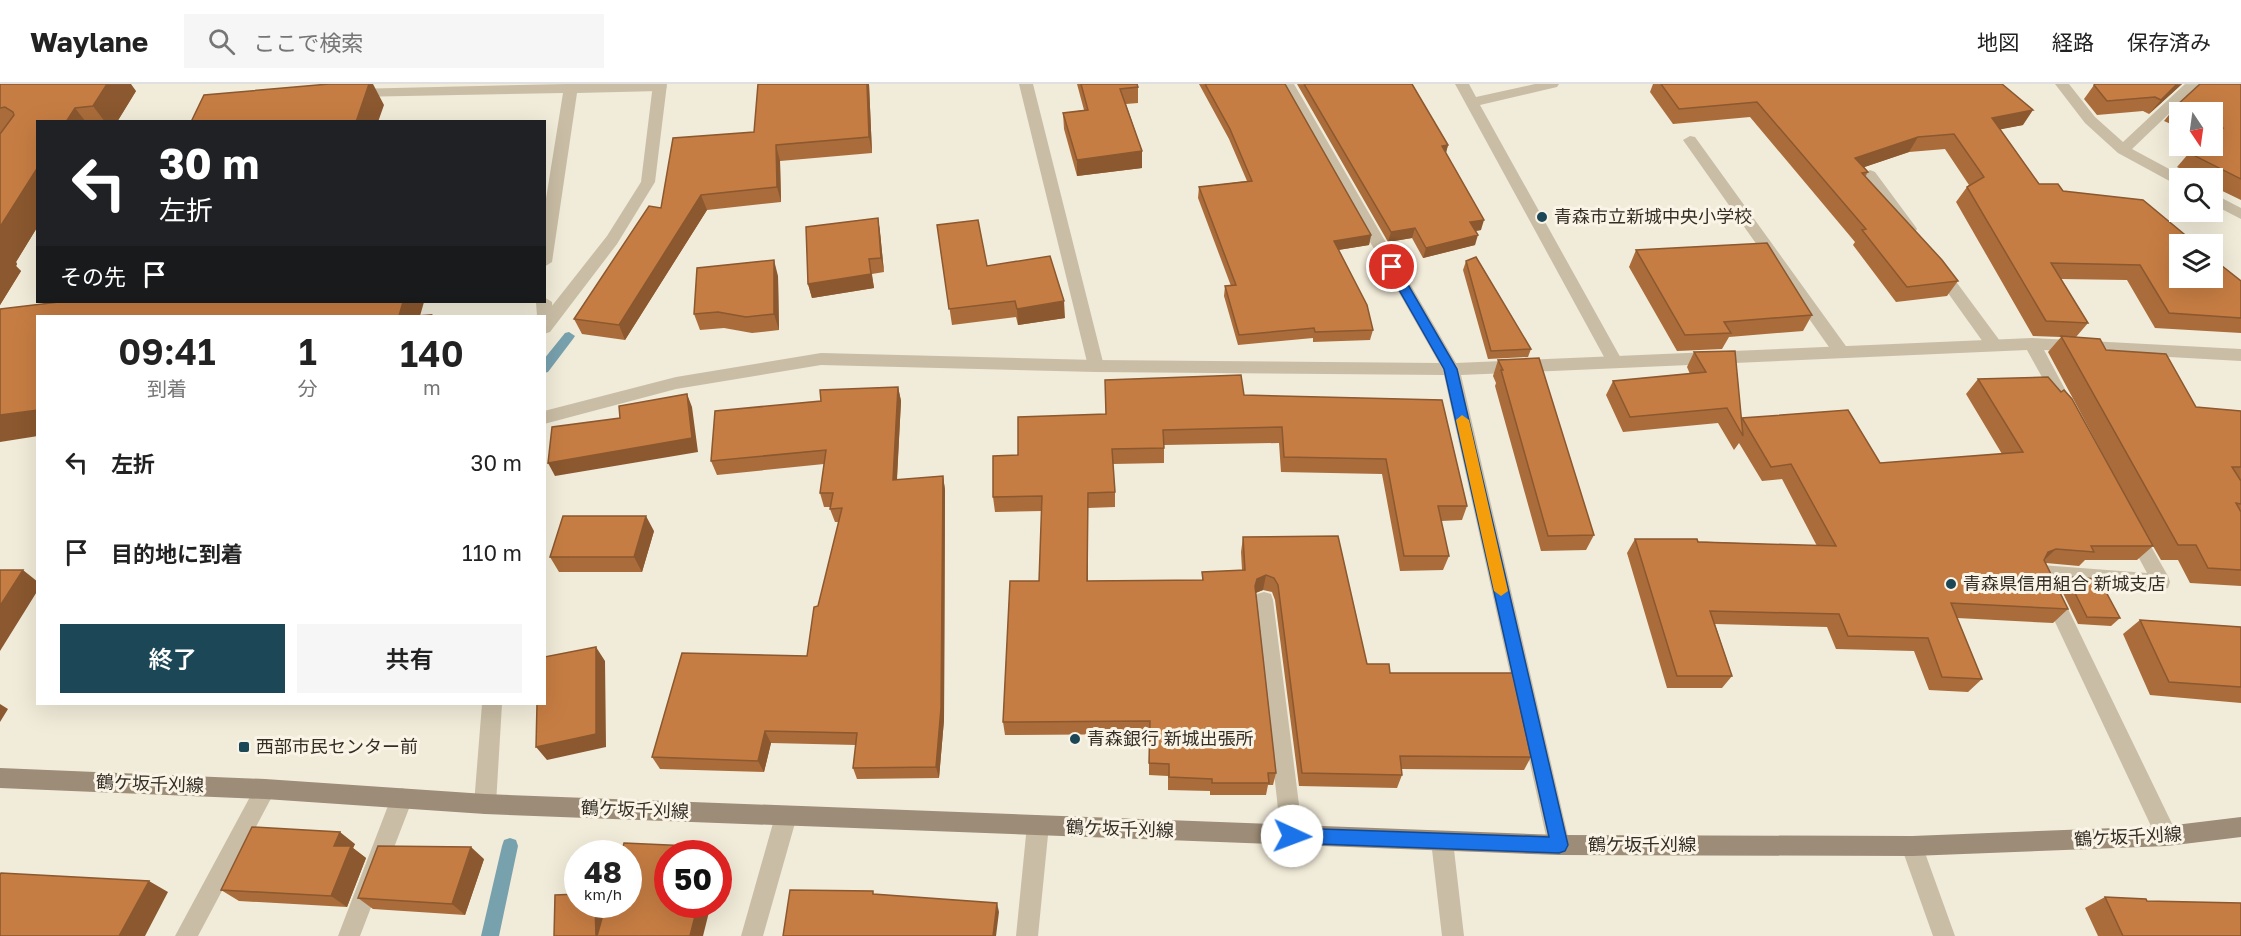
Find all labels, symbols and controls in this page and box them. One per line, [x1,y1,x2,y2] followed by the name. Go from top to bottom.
[184,14,604,68] search box
[30,25,148,58] text: Waylane
[205,25,238,58] icon: search
[253,29,363,56] text: ここで検索
[1977,29,2019,55] text: 地図
[2052,29,2094,55] text: 経路
[2127,29,2211,55] text: 保存済み
[2169,102,2223,156] north arrow
[2169,102,2223,288] map controls
[159,138,259,188] text: 30 m
[60,144,138,222] icon: left
[2169,168,2223,222] button: search
[159,194,213,226] text: 左折
[1554,205,1752,227] place label: 青森市立新城中央小学校
[1535,210,1549,224] marker: 青森市立新城中央小学校
[2169,234,2223,288] button: layers
[1366,241,1417,292] pin
[1375,250,1408,283] icon: arrive
[138,258,171,291] icon: arrive
[60,263,126,290] text: その先
[118,330,216,373] text: 09:41
[299,330,317,373] text: 1
[400,332,464,375] text: 140
[423,375,441,399] text: m
[147,376,187,400] text: 到着
[298,376,318,400] text: 分
[60,446,93,479] icon: left
[471,449,522,476] text: 30 m
[111,450,155,477] text: 左折
[60,536,93,569] icon: arrive
[462,539,522,566] text: 110 m
[111,540,243,567] text: 目的地に到着
[1963,572,2166,594] place label: 青森県信用組合 新城支店
[1944,577,1958,591] marker: 青森県信用組合 新城支店
[60,624,285,693] button: 終了
[297,624,522,693] button: 共有
[1087,727,1254,749] place label: 青森銀行 新城出張所
[1068,732,1082,746] marker: 青森銀行 新城出張所
[256,735,418,757] place label: 西部市民センター前
[237,740,251,754] marker: 西部市民センター前
[96,770,204,796] street label: 鶴ケ坂千刈線
[581,796,689,822] street label: 鶴ケ坂千刈線
[1260,804,1324,868] position arrow
[1066,815,1174,841] street label: 鶴ケ坂千刈線
[2073,822,2182,850] street label: 鶴ケ坂千刈線
[1588,833,1696,855] street label: 鶴ケ坂千刈線
[654,840,732,918] speed limit sign: 50
[584,854,622,890] text: 48
[584,885,622,903] text: km/h

